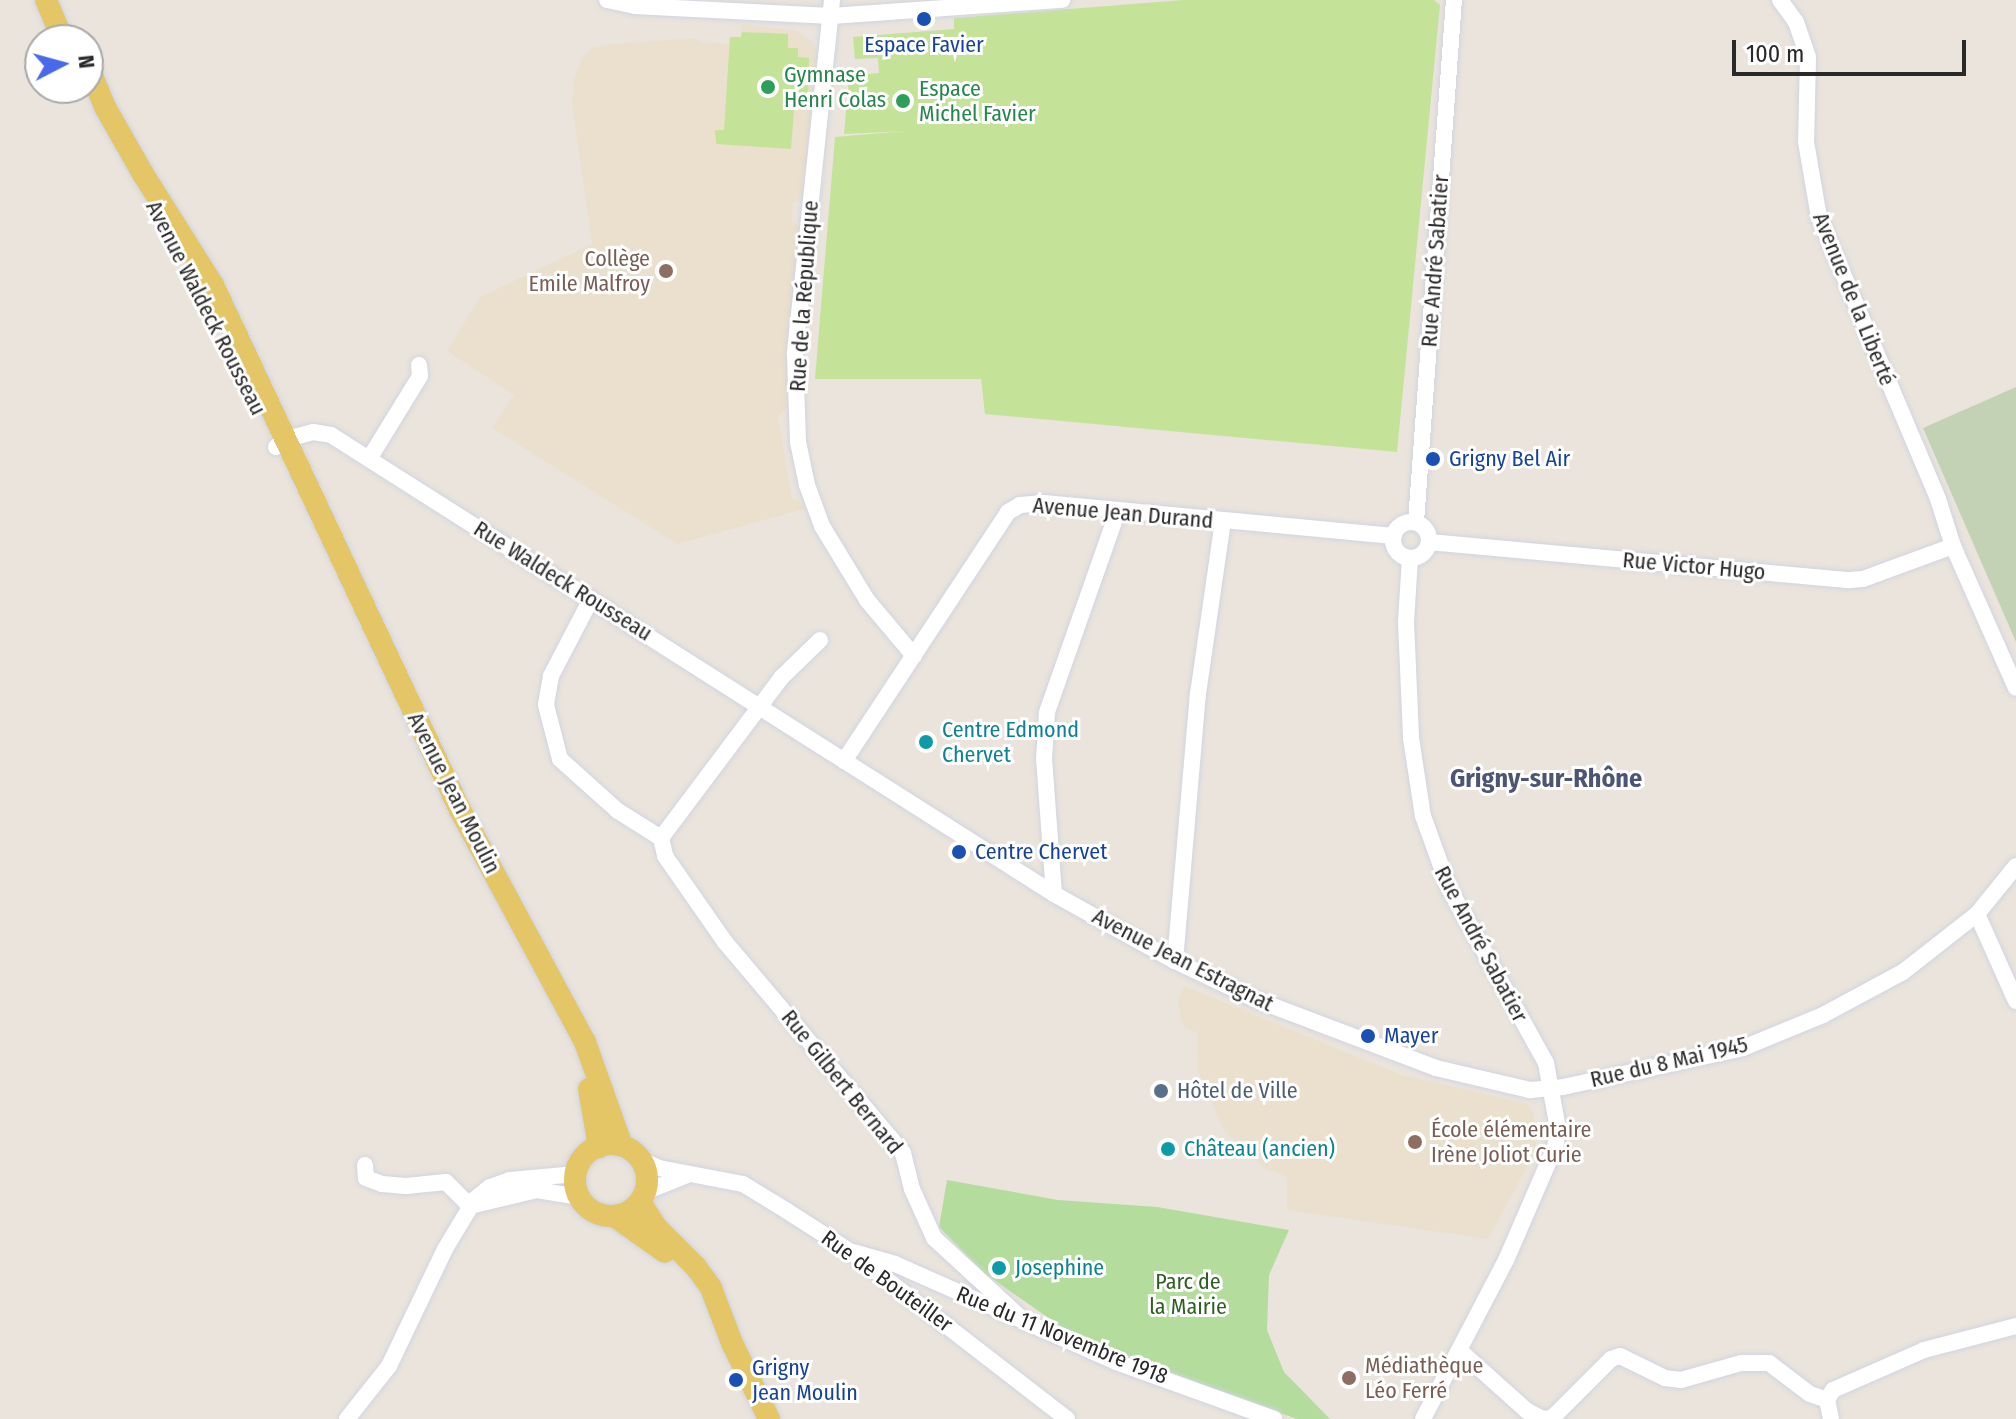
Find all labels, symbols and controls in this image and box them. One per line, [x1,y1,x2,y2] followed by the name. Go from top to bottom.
[915,10,933,28] marker: Espace Favier
[24,24,104,104] north arrow
[1736,24,1970,74] scale bar
[864,32,984,58] place label: Espace Favier
[1746,40,1804,68] text: 100 m
[72,54,100,70] text: N
[784,61,886,112] place label: Gymnase Henri Colas
[919,75,1036,126] place label: Espace Michel Favier
[759,78,777,96] marker: Gymnase Henri Colas
[894,92,912,110] marker: Espace Michel Favier
[1416,174,1454,348] street label: Rue André Sabatier
[140,196,272,420] street label: Avenue Waldeck Rousseau
[784,199,824,393] street label: Rue de la République
[1807,209,1901,389] street label: Avenue de la Liberté
[529,245,650,296] place label: Collège Emile Malfroy
[657,262,675,280] marker: Collège Emile Malfroy
[1449,446,1570,472] place label: Grigny Bel Air
[1424,450,1442,468] marker: Grigny Bel Air
[1032,492,1214,534] street label: Avenue Jean Durand
[469,515,657,647] street label: Rue Waldeck Rousseau
[1621,547,1767,585] street label: Rue Victor Hugo
[402,708,506,878] street label: Avenue Jean Moulin
[942,716,1079,768] place label: Centre Edmond Chervet
[917,733,935,751] marker: Centre Edmond Chervet
[1450,763,1642,795] district label: Grigny-sur-Rhône
[975,839,1107,865] place label: Centre Chervet
[950,843,968,861] marker: Centre Chervet
[1429,861,1533,1027] street label: Rue André Sabatier
[1088,903,1278,1017] street label: Avenue Jean Estragnat
[776,1005,908,1159] street label: Rue Gilbert Bernard
[1384,1023,1438,1049] place label: Mayer
[1359,1027,1377,1045] marker: Mayer
[1588,1031,1750,1093] street label: Rue du 8 Mai 1945
[1177,1078,1298,1104] place label: Hôtel de Ville
[1152,1082,1170,1100] marker: Hôtel de Ville
[1431,1116,1591,1168] place label: École élémentaire Irène Joliot Curie
[1406,1133,1424,1151] marker: École élémentaire Irène Joliot Curie
[1184,1136,1335,1162] place label: Château (ancien)
[1159,1140,1177,1158] marker: Château (ancien)
[816,1225,958,1337] street label: Rue de Bouteiller
[1015,1255,1104,1281] place label: Josephine
[990,1259,1008,1277] marker: Josephine
[1149,1268,1227,1320] park label: Parc de la Mairie
[952,1280,1172,1390] street label: Rue du 11 Novembre 1918
[1365,1352,1483,1404] place label: Médiathèque Léo Ferré
[752,1354,858,1406] place label: Grigny Jean Moulin
[1340,1369,1358,1387] marker: Médiathèque Léo Ferré
[727,1371,745,1389] marker: Grigny Jean Moulin

